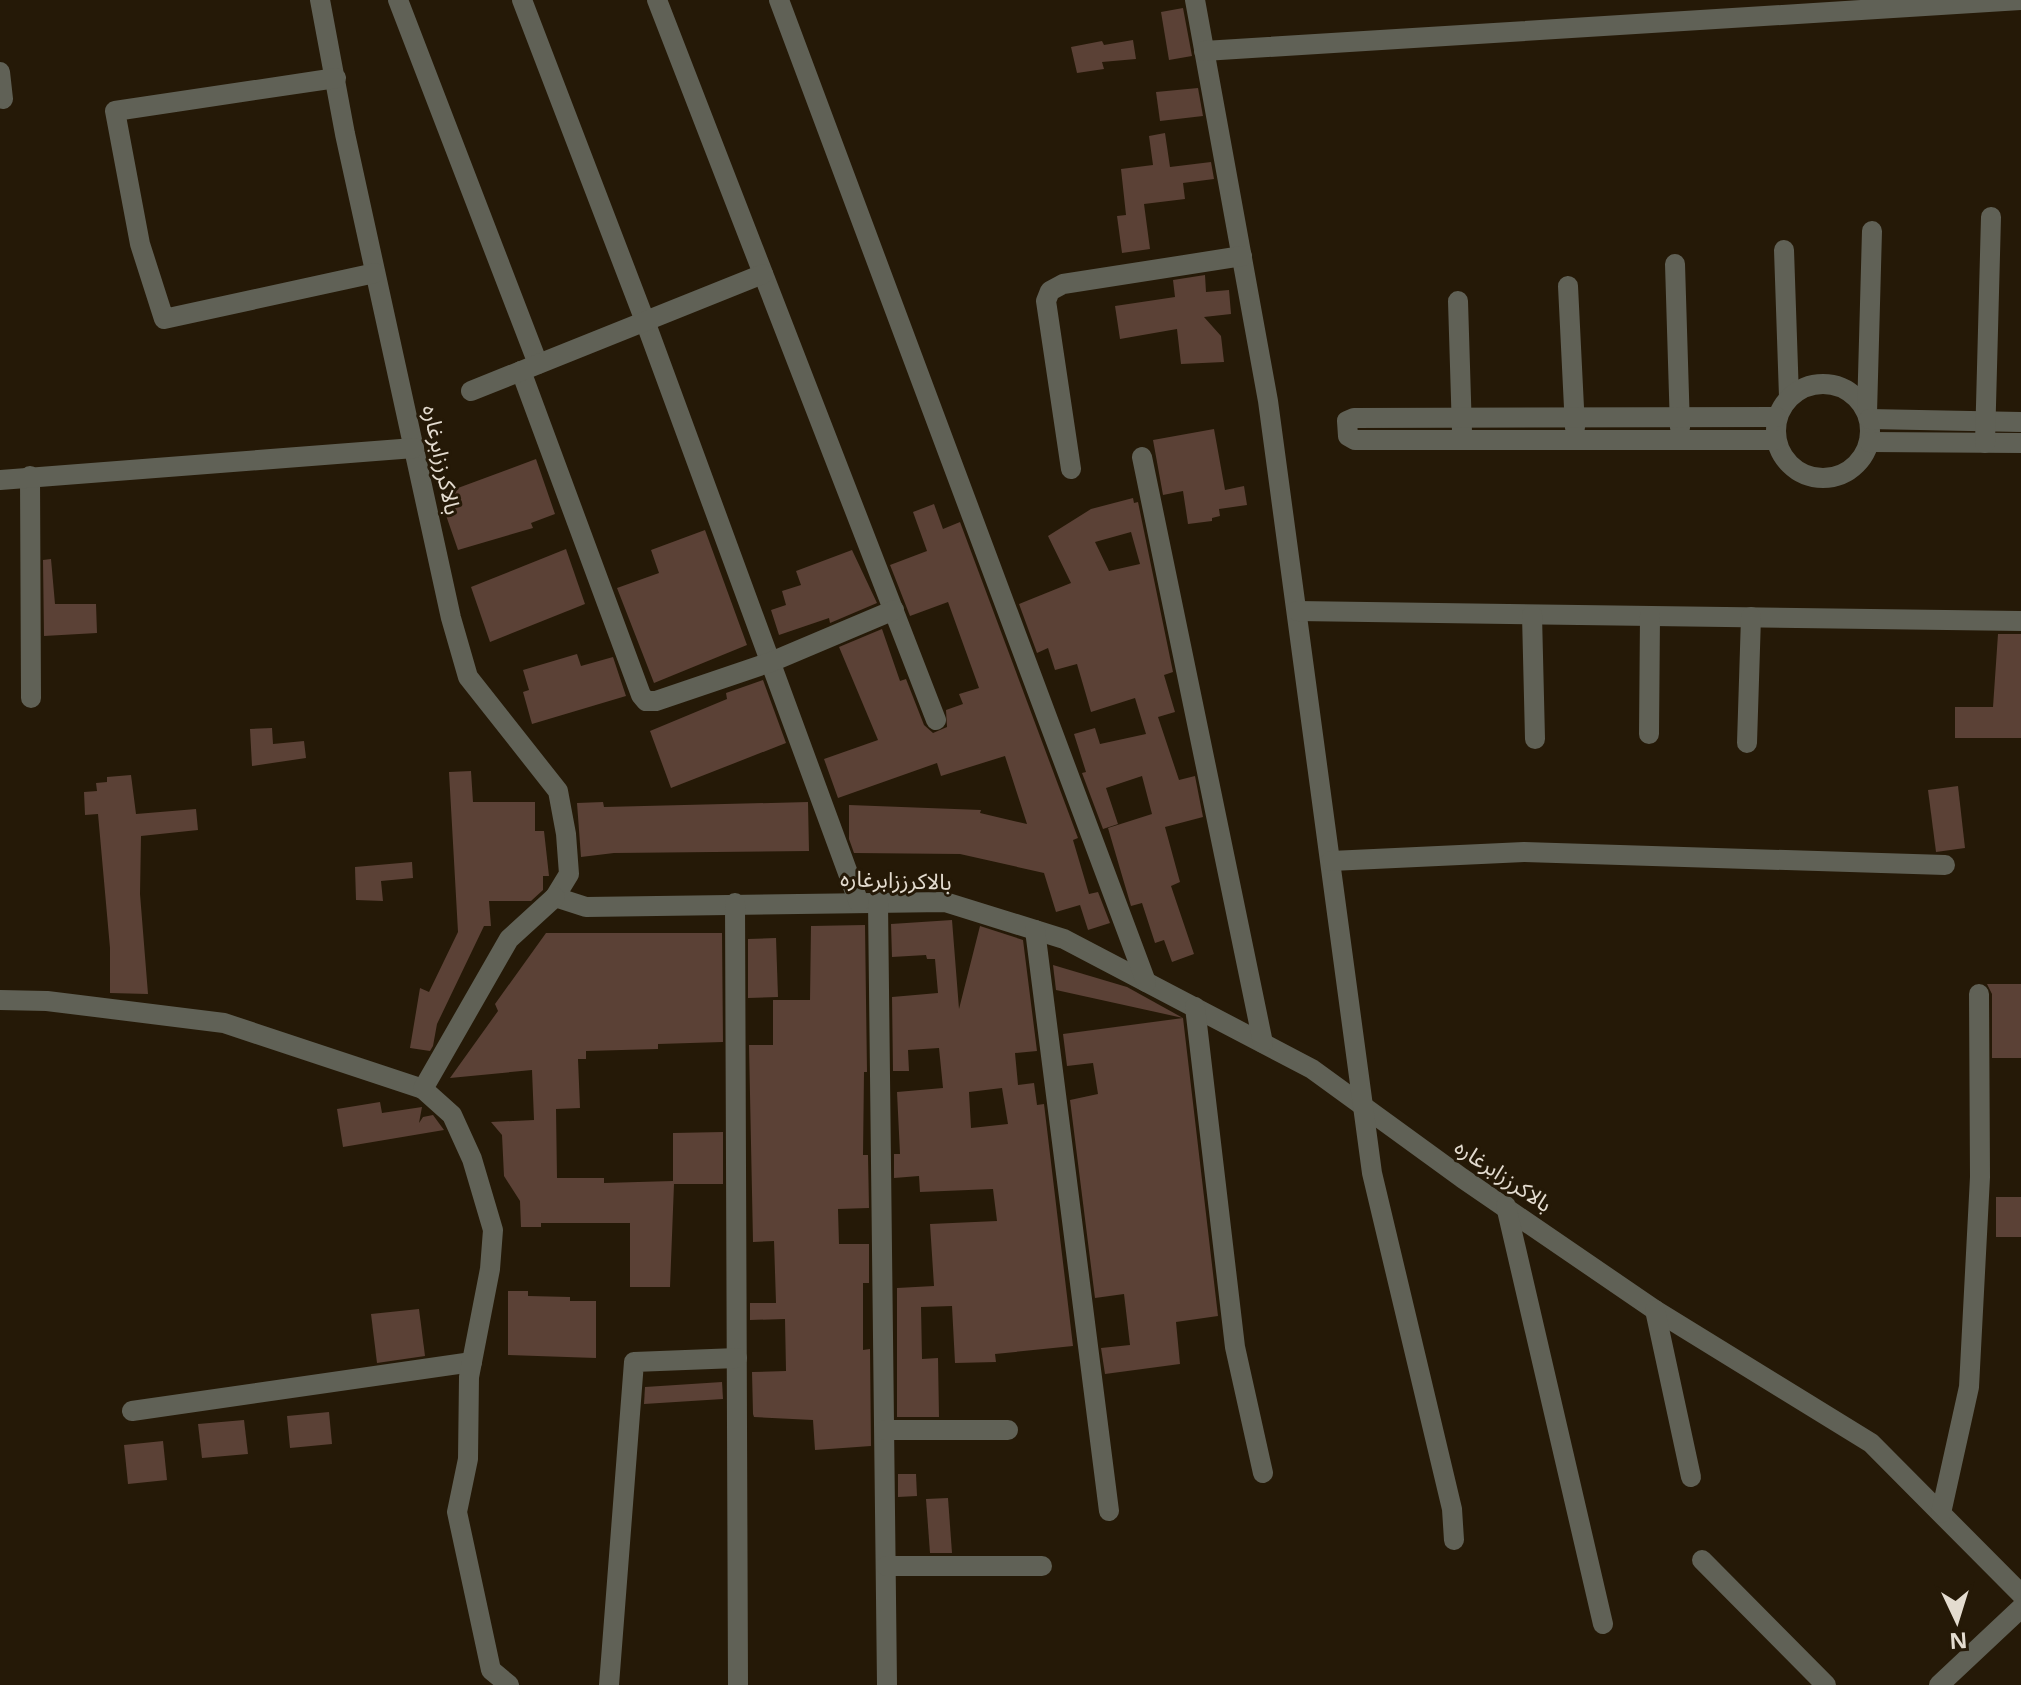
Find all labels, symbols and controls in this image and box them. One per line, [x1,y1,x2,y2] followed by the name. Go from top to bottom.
[407,401,475,519] street label: بالاکرززابرغاره
[840,856,952,906] street label: بالاکرززابرغاره
[1444,1126,1562,1226] street label: بالاکرززابرغاره
[1917,1581,1997,1661] north arrow
[1948,1616,1969,1664] text: N

